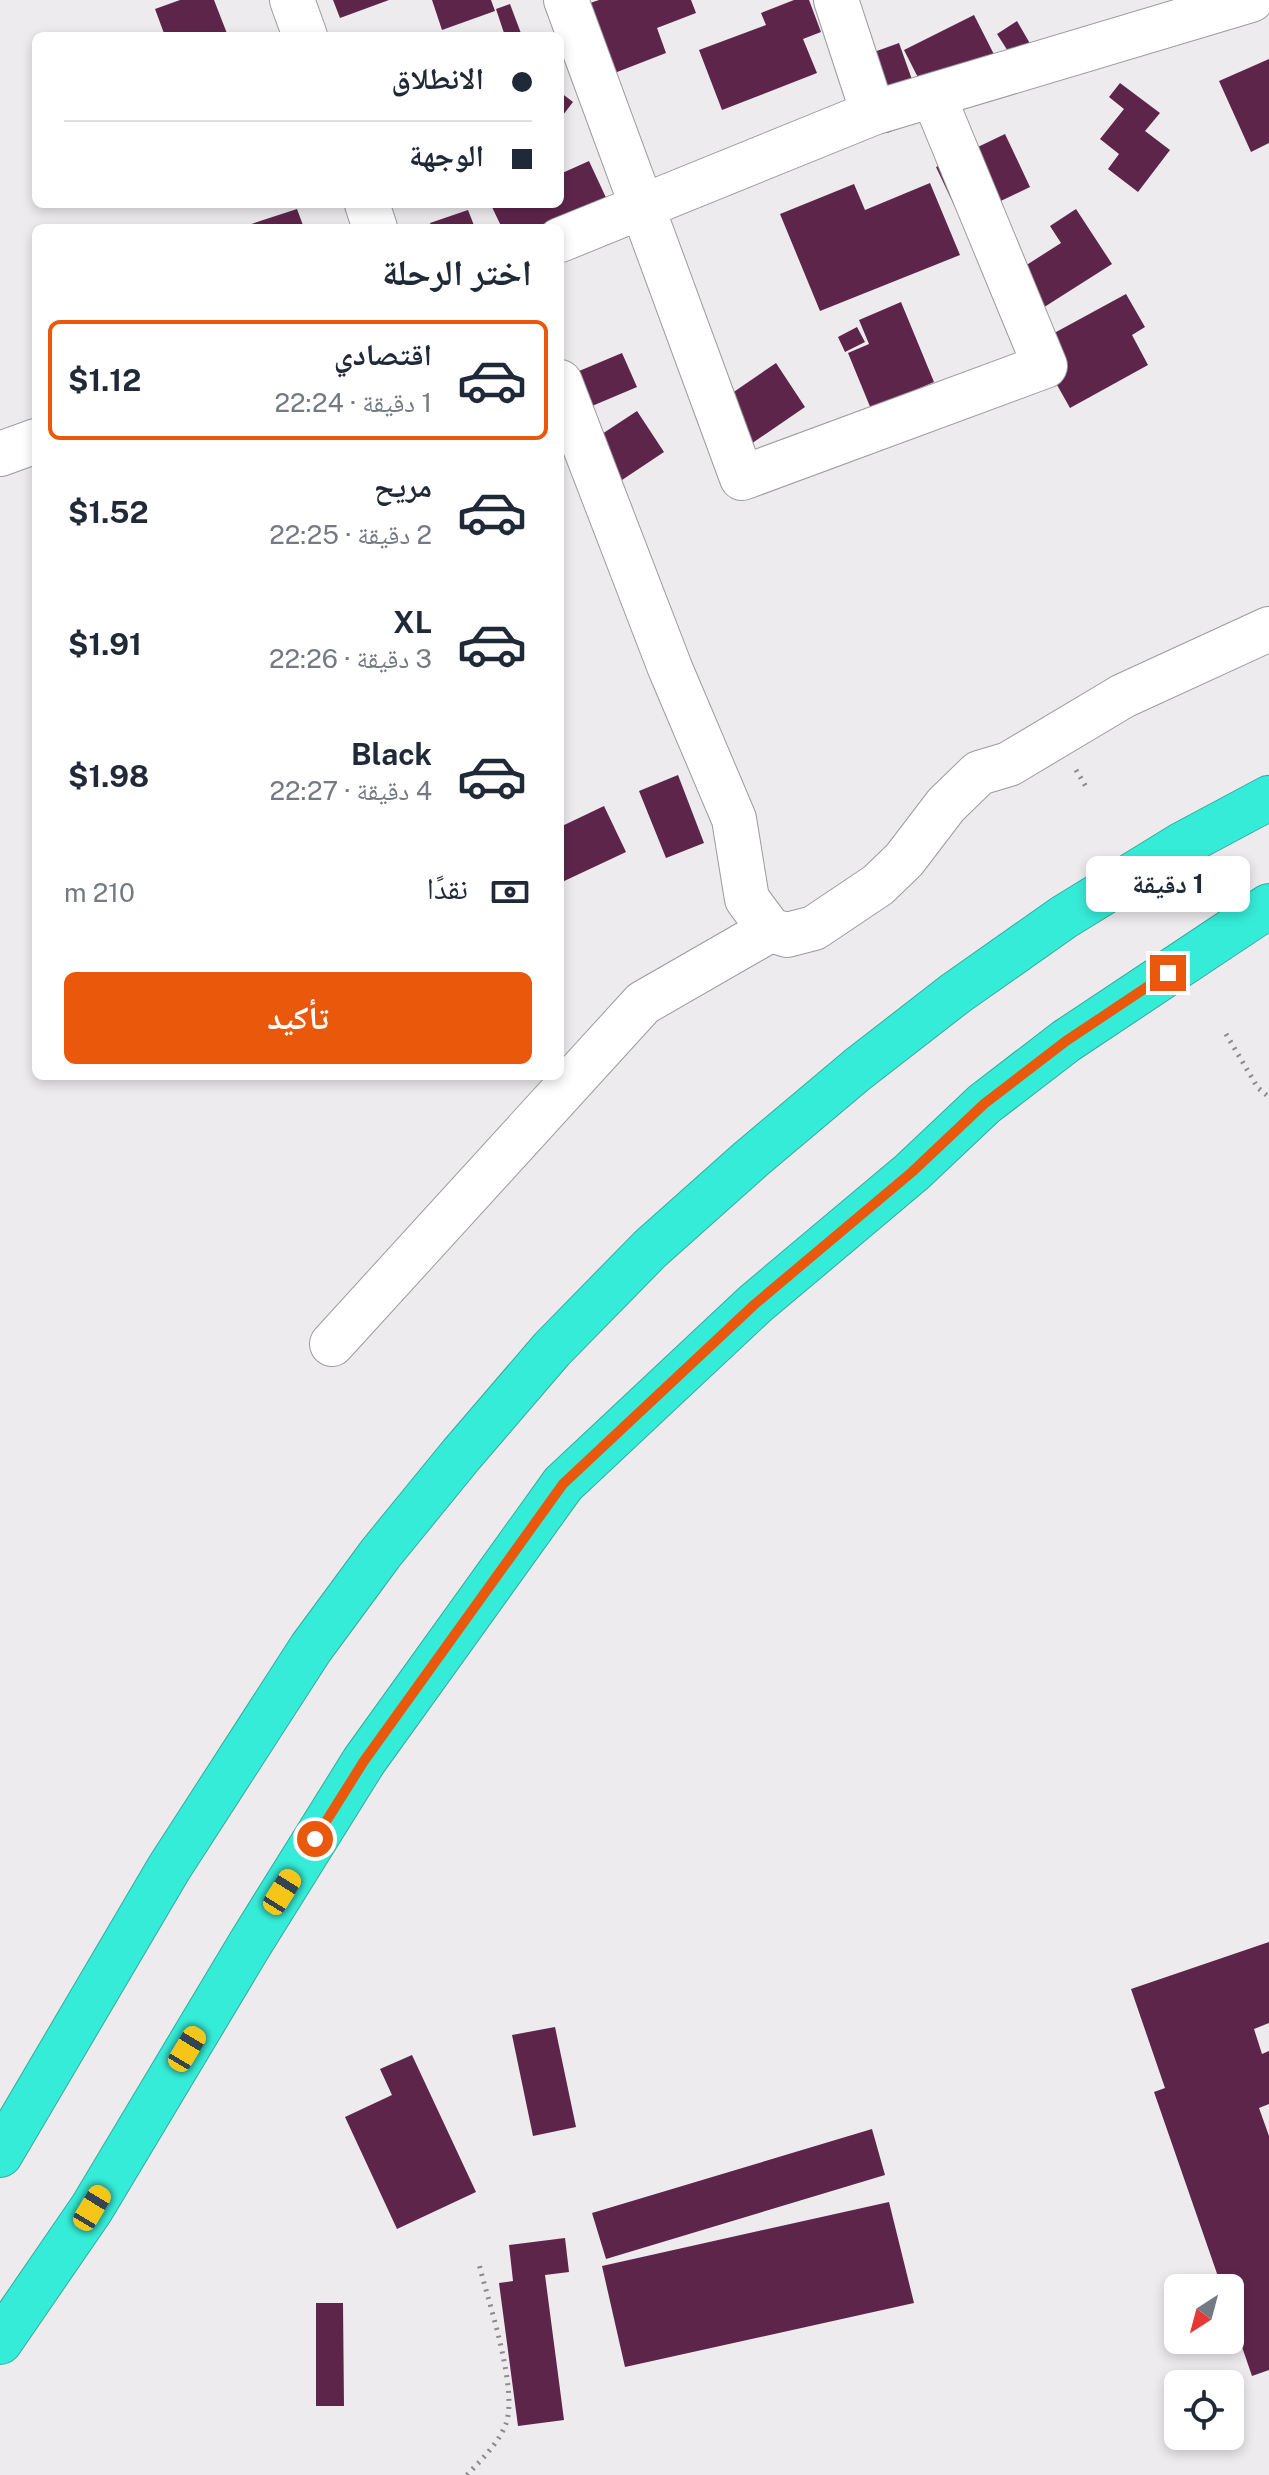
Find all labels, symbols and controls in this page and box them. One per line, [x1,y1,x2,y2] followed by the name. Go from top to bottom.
[391,60,484,96] text: الانطلاق
[409,137,484,173] text: الوجهة
[382,251,532,293] text: اختر الرحلة
[334,336,432,372] text: اقتصادي
[456,344,528,416] icon: car
[68,362,141,398] text: $1.12
[275,387,432,418] text: 1 دقيقة · 22:24
[374,468,432,504] text: مريح
[456,476,528,548] icon: car
[68,494,149,530] text: $1.52
[269,519,432,550] text: 2 دقيقة · 22:25
[393,604,432,640] text: XL
[456,608,528,680] icon: car
[68,626,142,662] text: $1.91
[269,643,432,674] text: 3 دقيقة · 22:26
[351,736,432,772] text: Black
[456,740,528,812] icon: car
[68,758,149,794] text: $1.98
[270,775,432,806] text: 4 دقيقة · 22:27
[1086,857,1250,913] callout: 1 دقيقة
[1132,868,1204,899] text: 1 دقيقة
[427,870,468,906] text: نقدًا
[488,870,532,914] icon: cash
[64,877,135,908] text: 210 m
[1150,955,1186,991] route end
[64,972,532,1064] button: تأكيد
[297,1821,333,1857] route start
[259,1865,305,1919] car
[164,2022,210,2076] car
[69,2181,115,2235] car
[1164,2274,1244,2354] north arrow
[1164,2274,1244,2450] map controls
[1164,2370,1244,2450] button: locate

